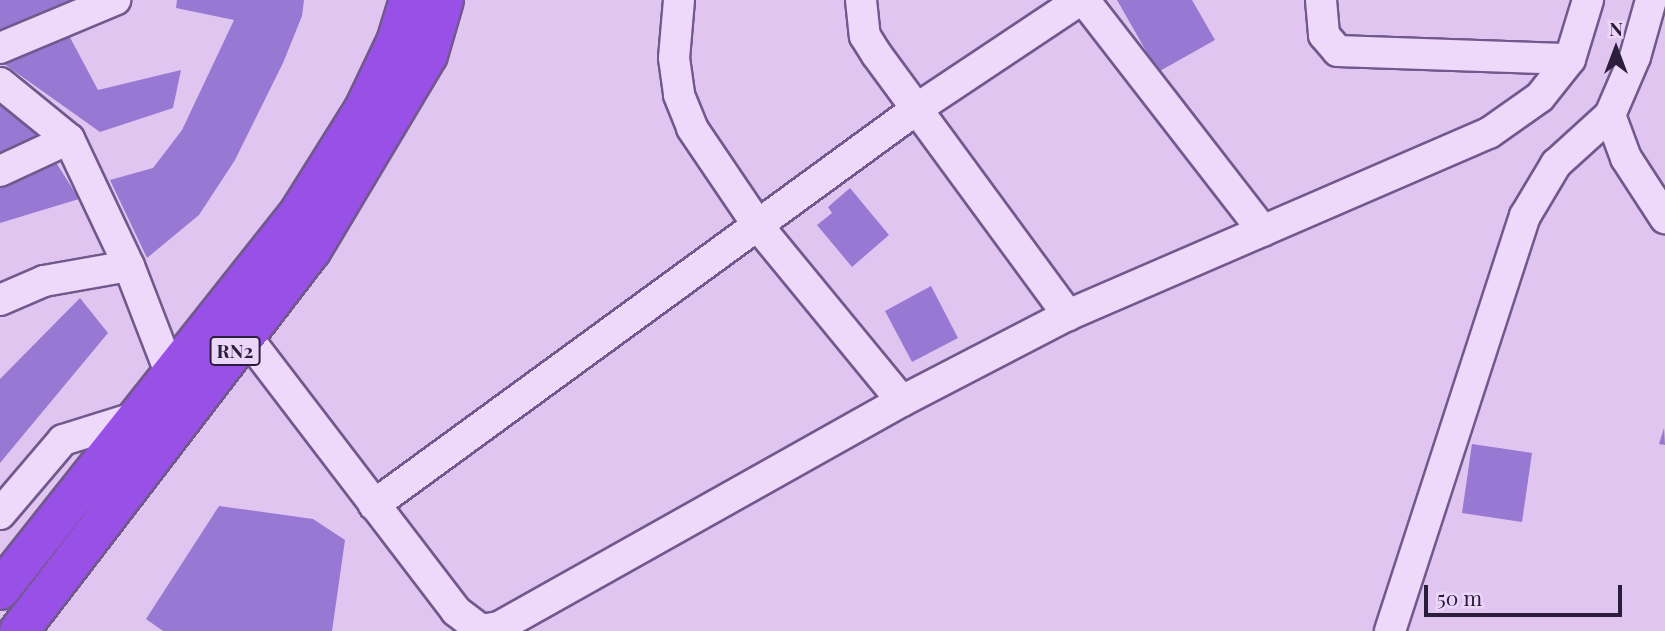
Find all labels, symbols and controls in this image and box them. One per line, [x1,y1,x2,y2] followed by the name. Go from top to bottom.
[1581,14,1651,84] north arrow
[1609,15,1623,41] text: N
[209,336,261,366] road number: RN2
[1427,572,1625,616] scale bar
[1437,583,1482,611] text: 50 m

